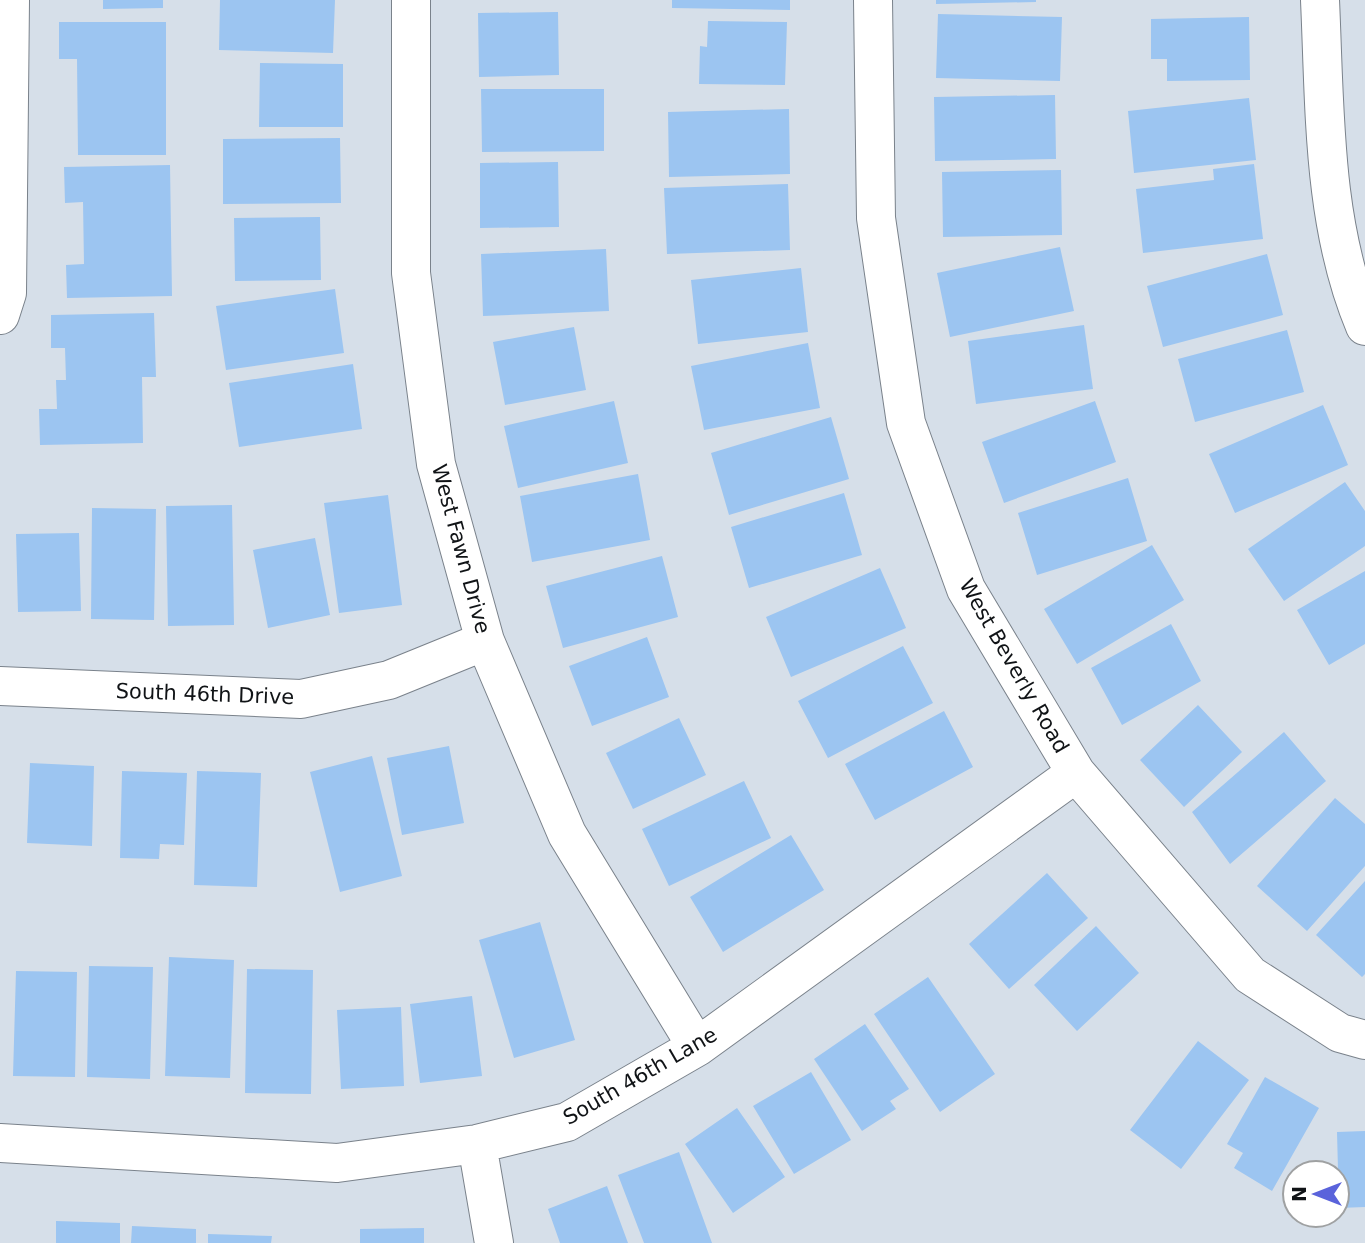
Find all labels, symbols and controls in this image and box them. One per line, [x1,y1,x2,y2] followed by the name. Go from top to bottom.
[427,462,495,636] street label: West Fawn Drive
[954,575,1074,757] street label: West Beverly Road
[115,679,295,709] street label: South 46th Drive
[559,1022,721,1130] street label: South 46th Lane
[1281,1159,1351,1229] north arrow
[1288,1186,1310,1202] text: N

